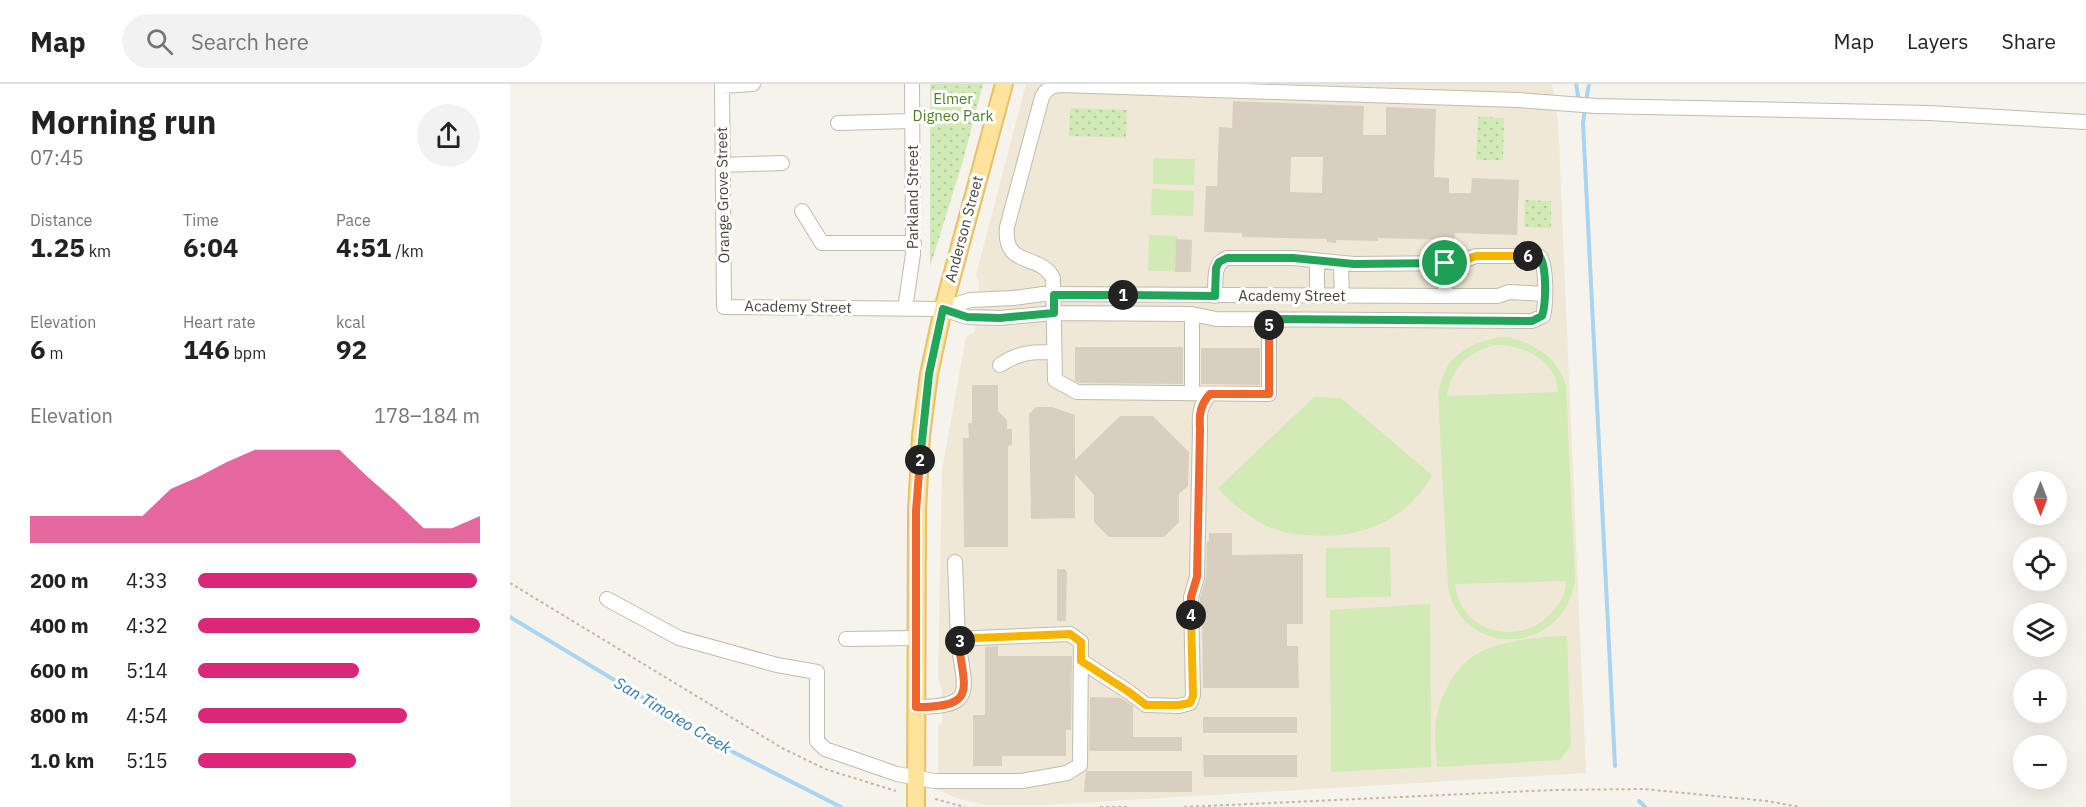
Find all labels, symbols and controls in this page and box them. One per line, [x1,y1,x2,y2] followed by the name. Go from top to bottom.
[122,14,542,68] search box
[30,23,86,60] text: Map
[143,25,176,58] icon: search
[191,27,309,56] text: Search here
[1834,27,1874,55] text: Map
[1907,27,1969,55] text: Layers
[2002,27,2056,55] text: Share
[913,89,993,125] park label: Elmer Digneo Park
[30,100,216,143] text: Morning run
[417,104,480,167] button: share
[712,127,733,263] street label: Orange Grove Street
[30,144,84,171] text: 07:45
[903,145,922,249] street label: Parkland Street
[940,174,987,284] street label: Anderson Street
[30,210,92,230] text: Distance
[183,210,219,230] text: Time
[336,210,371,230] text: Pace
[30,230,85,264] text: 1.25
[183,230,238,264] text: 6:04
[336,230,391,264] text: 4:51
[1419,237,1470,288] pin
[85,241,111,261] text: km
[391,241,424,261] text: /km
[1513,241,1543,271] pin: 6
[1428,246,1461,279] icon: arrive
[1523,246,1533,266] text: 6
[1108,280,1138,310] pin: 1
[1118,285,1128,305] text: 1
[1238,286,1346,305] street label: Academy Street
[744,296,852,317] street label: Academy Street
[1254,310,1284,340] pin: 5
[30,312,96,332] text: Elevation
[183,312,256,332] text: Heart rate
[336,312,365,332] text: kcal
[1264,315,1274,335] text: 5
[30,332,46,366] text: 6
[183,332,230,366] text: 146
[336,332,367,366] text: 92
[46,343,63,363] text: m
[230,343,266,363] text: bpm
[30,402,113,429] text: Elevation
[374,402,480,429] text: 178–184 m
[905,445,935,475] pin: 2
[915,450,925,470] text: 2
[2013,471,2067,525] north arrow
[2013,471,2067,789] map controls
[2013,537,2067,591] button: locate
[30,567,89,594] text: 200 m
[126,567,168,594] text: 4:33
[1176,600,1206,630] pin: 4
[2013,603,2067,657] button: layers
[1186,605,1196,625] text: 4
[30,612,89,639] text: 400 m
[126,612,168,639] text: 4:32
[945,626,975,656] pin: 3
[955,631,965,651] text: 3
[30,657,89,684] text: 600 m
[126,657,168,684] text: 5:14
[2013,669,2067,723] button: +
[611,672,736,758] water label: San Timoteo Creek
[30,702,89,729] text: 800 m
[126,702,168,729] text: 4:54
[2013,735,2067,789] button: −
[30,747,94,774] text: 1.0 km
[126,747,168,774] text: 5:15

